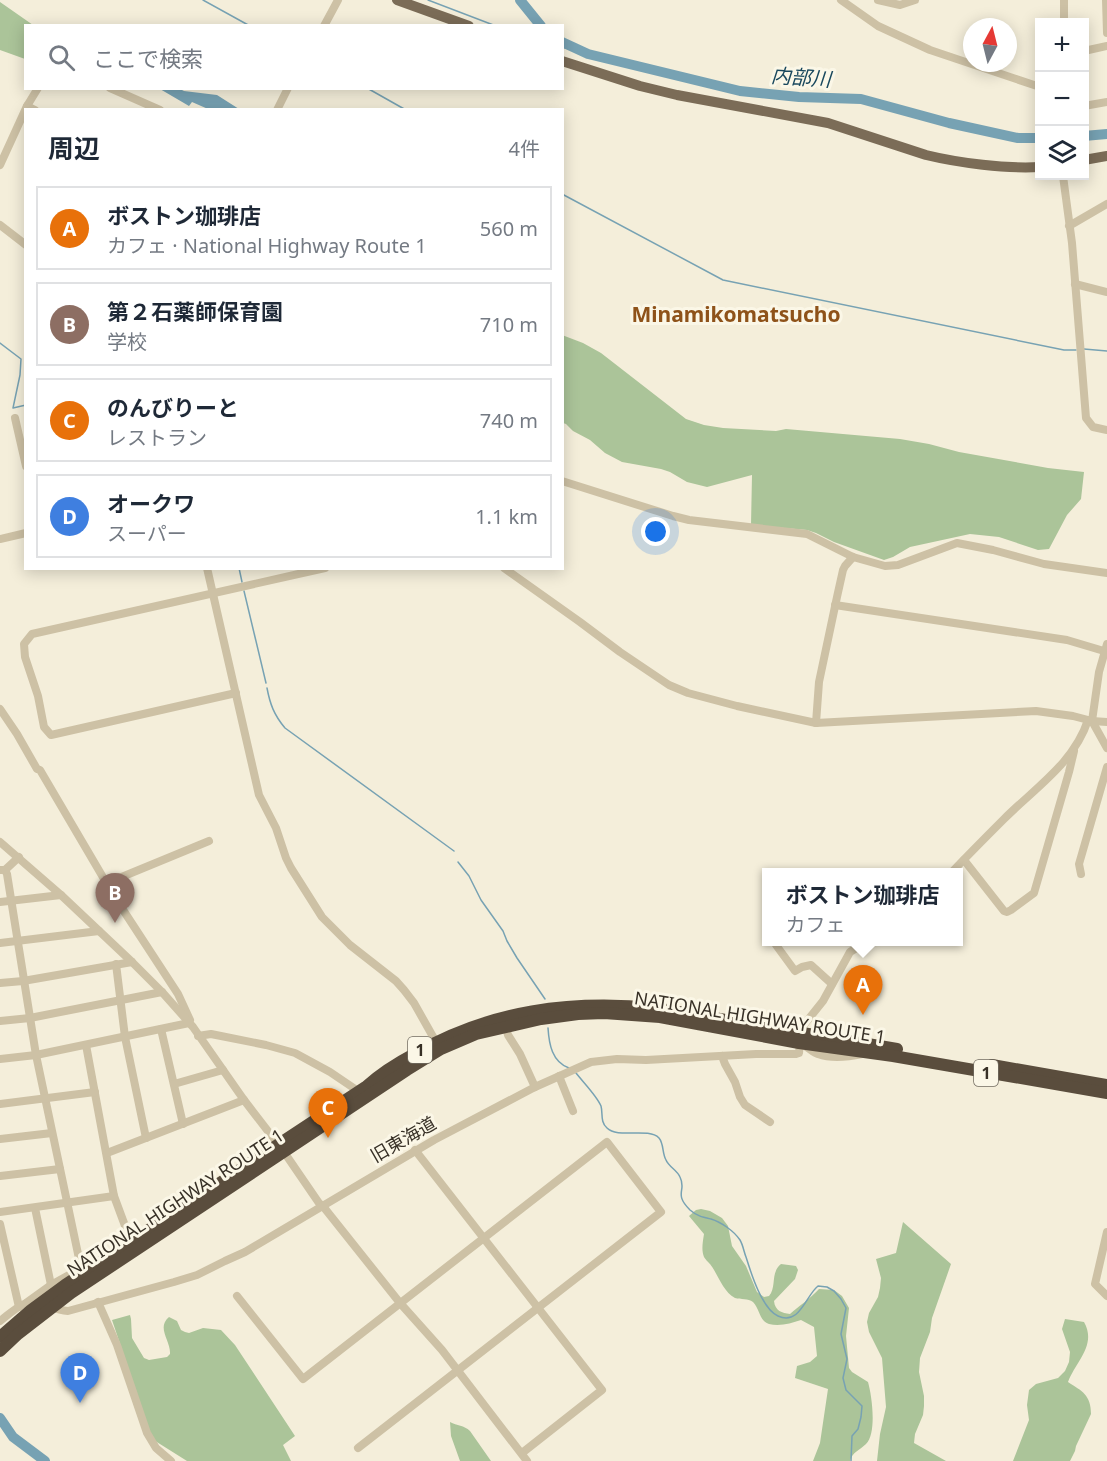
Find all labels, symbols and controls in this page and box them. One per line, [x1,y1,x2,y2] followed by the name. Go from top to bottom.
[963,18,1017,72] north arrow
[1035,18,1089,180] map controls
[1035,18,1089,72] button: +
[24,24,564,90] search box
[45,41,78,74] icon: search
[93,43,203,73] text: ここで検索
[770,61,834,93] water label: 内部川
[1035,72,1089,126] button: −
[1035,126,1089,180] button: layers
[48,130,100,166] text: 周辺
[509,135,540,162] text: 4件
[107,200,261,230] text: ボストン珈琲店
[63,215,76,242] text: A
[480,215,538,242] text: 560 m
[107,232,427,259] text: カフェ · National Highway Route 1
[107,296,283,326] text: 第２石薬師保育園
[631,300,841,328] district label: Minamikomatsucho
[63,311,76,338] text: B
[480,311,538,338] text: 710 m
[107,328,147,355] text: 学校
[107,392,239,422] text: のんびりーと
[63,407,76,434] text: C
[480,407,538,434] text: 740 m
[107,424,207,451] text: レストラン
[107,488,195,518] text: オークワ
[62,503,77,530] text: D
[475,503,538,530] text: 1.1 km
[641,517,670,546] your location
[107,520,187,547] text: スーパー
[762,868,963,946] popup
[96,874,134,923] pin: B
[785,879,940,909] text: ボストン珈琲店
[785,911,845,938] text: カフェ
[844,966,882,1015] pin: A
[633,986,887,1048] street label: NATIONAL HIGHWAY ROUTE 1
[408,1037,432,1063] road number: 1
[974,1060,998,1086] road number: 1
[308,1088,348,1138] pin: C
[366,1111,440,1167] street label: 旧東海道
[62,1123,288,1281] street label: NATIONAL HIGHWAY ROUTE 1
[60,1354,100,1403] pin: D

